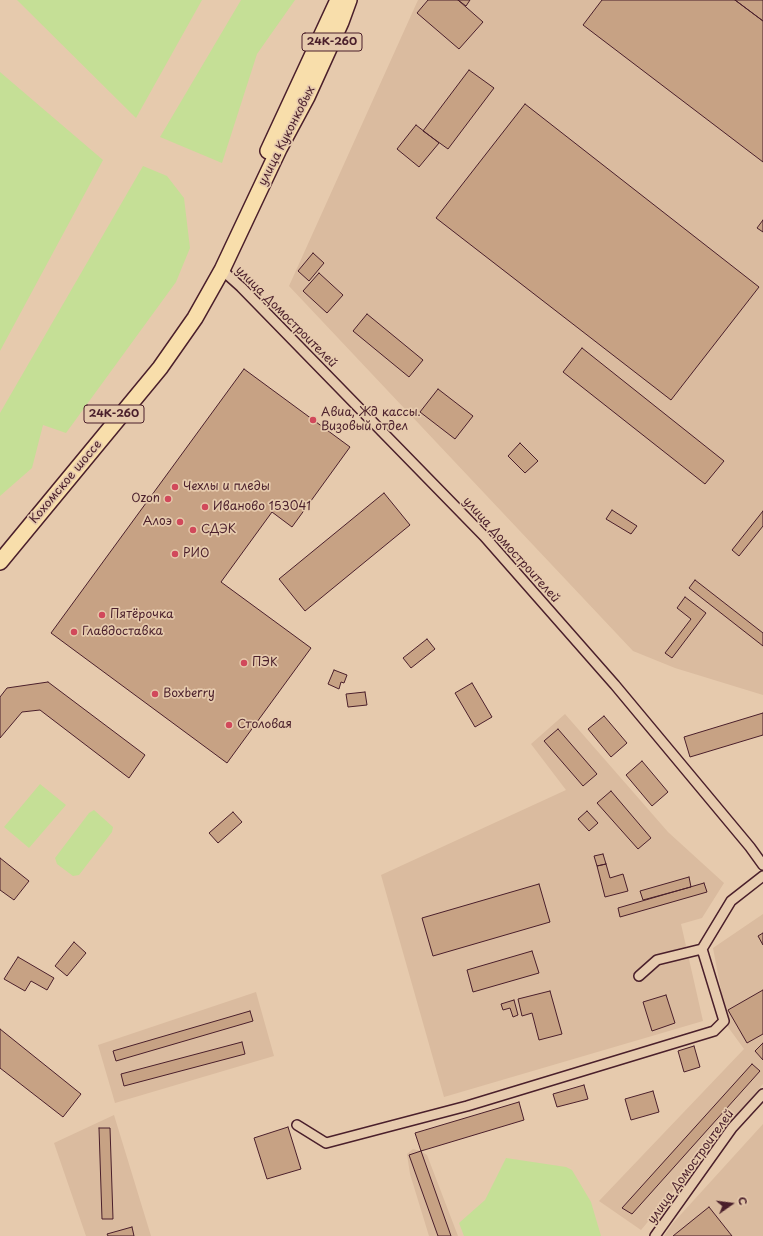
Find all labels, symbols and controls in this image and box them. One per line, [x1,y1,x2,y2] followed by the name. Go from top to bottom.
[302,33,362,51] road number: 24К-260
[256,84,318,188] street label: улица Куконковых
[232,263,340,371] street label: улица Домостроителей
[84,405,144,423] road number: 24К-260
[321,406,421,434] place label: Авиа, Жд кассы. Визовый отдел
[308,415,318,425] marker: Авиа, Жд кассы. Визовый отдел
[27,438,105,526] street label: Кохомское шоссе
[183,480,270,494] place label: Чехлы и пледы
[170,482,180,492] marker: Чехлы и пледы
[131,492,160,506] place label: Ozon
[163,494,173,504] marker: Ozon
[460,494,562,606] street label: улица Домостроителей
[213,500,311,514] place label: Иваново 153041
[200,502,210,512] marker: Иваново 153041
[143,515,172,529] place label: Алоэ
[175,517,185,527] marker: Алоэ
[201,523,236,537] place label: СДЭК
[188,525,198,535] marker: СДЭК
[183,547,209,561] place label: РИО
[170,549,180,559] marker: РИО
[110,608,173,622] place label: Пятёрочка
[97,610,107,620] marker: Пятёрочка
[82,625,163,639] place label: Главдоставка
[69,627,79,637] marker: Главдоставка
[252,656,277,670] place label: ПЭК
[239,658,249,668] marker: ПЭК
[163,687,215,701] place label: Boxberry
[150,689,160,699] marker: Boxberry
[237,718,292,732] place label: Столовая
[224,720,234,730] marker: Столовая
[645,1107,737,1227] street label: улица Домостроителей
[711,1184,751,1224] north arrow
[734,1195,752,1207] text: С

